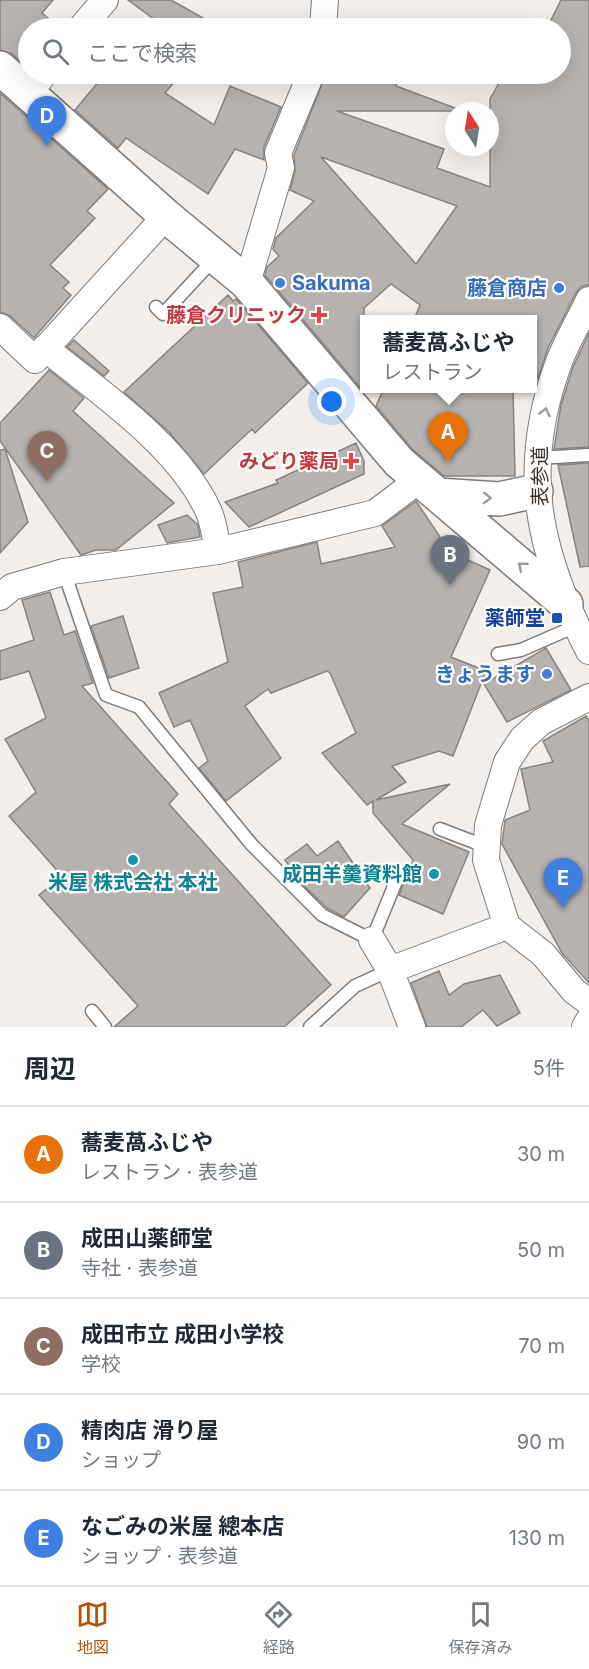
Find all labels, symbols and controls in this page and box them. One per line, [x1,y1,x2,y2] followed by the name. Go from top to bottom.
[18,18,571,84] search box
[39,35,72,68] icon: search
[87,40,197,66] text: ここで検索
[28,96,66,146] pin: D
[445,102,499,156] north arrow
[292,271,371,295] place label: Sakuma
[273,276,287,290] marker: Sakuma
[467,276,547,300] place label: 藤倉商店
[552,281,566,295] marker: 藤倉商店
[166,303,306,327] place label: 藤倉クリニック
[310,306,328,324] marker: 藤倉クリニック
[360,315,537,393] popup
[382,329,515,355] text: 蕎麦萵ふじや
[382,360,482,384] text: レストラン
[317,387,346,416] your location
[538,408,551,418] one-way arrow
[428,412,468,462] pin: A
[28,432,66,481] pin: C
[528,446,552,506] street label: 表参道
[239,449,339,473] place label: みどり薬局
[344,454,358,468] marker: みどり薬局
[483,492,492,505] one-way arrow
[430,536,470,585] pin: B
[518,563,529,574] one-way arrow
[485,606,545,630] place label: 薬師堂
[550,611,564,625] marker: 薬師堂
[435,662,535,686] place label: きょうます
[540,667,554,681] marker: きょうます
[126,853,140,867] marker: 米屋 株式会社 本社
[544,858,582,908] pin: E
[282,862,422,886] place label: 成田羊羹資料館
[427,867,441,881] marker: 成田羊羹資料館
[48,870,218,894] place label: 米屋 株式会社 本社
[24,1053,76,1084] text: 周辺
[533,1056,565,1080] text: 5件
[81,1129,213,1155] text: 蕎麦萵ふじや
[36,1142,51,1166] text: A
[517,1142,565,1166] text: 30 m
[81,1160,258,1184] text: レストラン · 表参道
[81,1225,213,1251] text: 成田山薬師堂
[37,1238,50,1262] text: B
[517,1238,565,1262] text: 50 m
[81,1256,198,1280] text: 寺社 · 表参道
[81,1321,284,1347] text: 成田市立 成田小学校
[36,1334,51,1358] text: C
[518,1334,565,1358] text: 70 m
[81,1352,121,1376] text: 学校
[81,1417,218,1443] text: 精肉店 滑り屋
[36,1430,51,1454] text: D
[517,1430,565,1454] text: 90 m
[81,1448,161,1472] text: ショップ
[81,1513,284,1539] text: なごみの米屋 總本店
[37,1526,50,1550] text: E
[509,1526,565,1550] text: 130 m
[81,1544,238,1568] text: ショップ · 表参道
[76,1598,109,1658] tab: 地図
[262,1598,295,1658] tab: 経路
[448,1598,512,1658] tab: 保存済み

